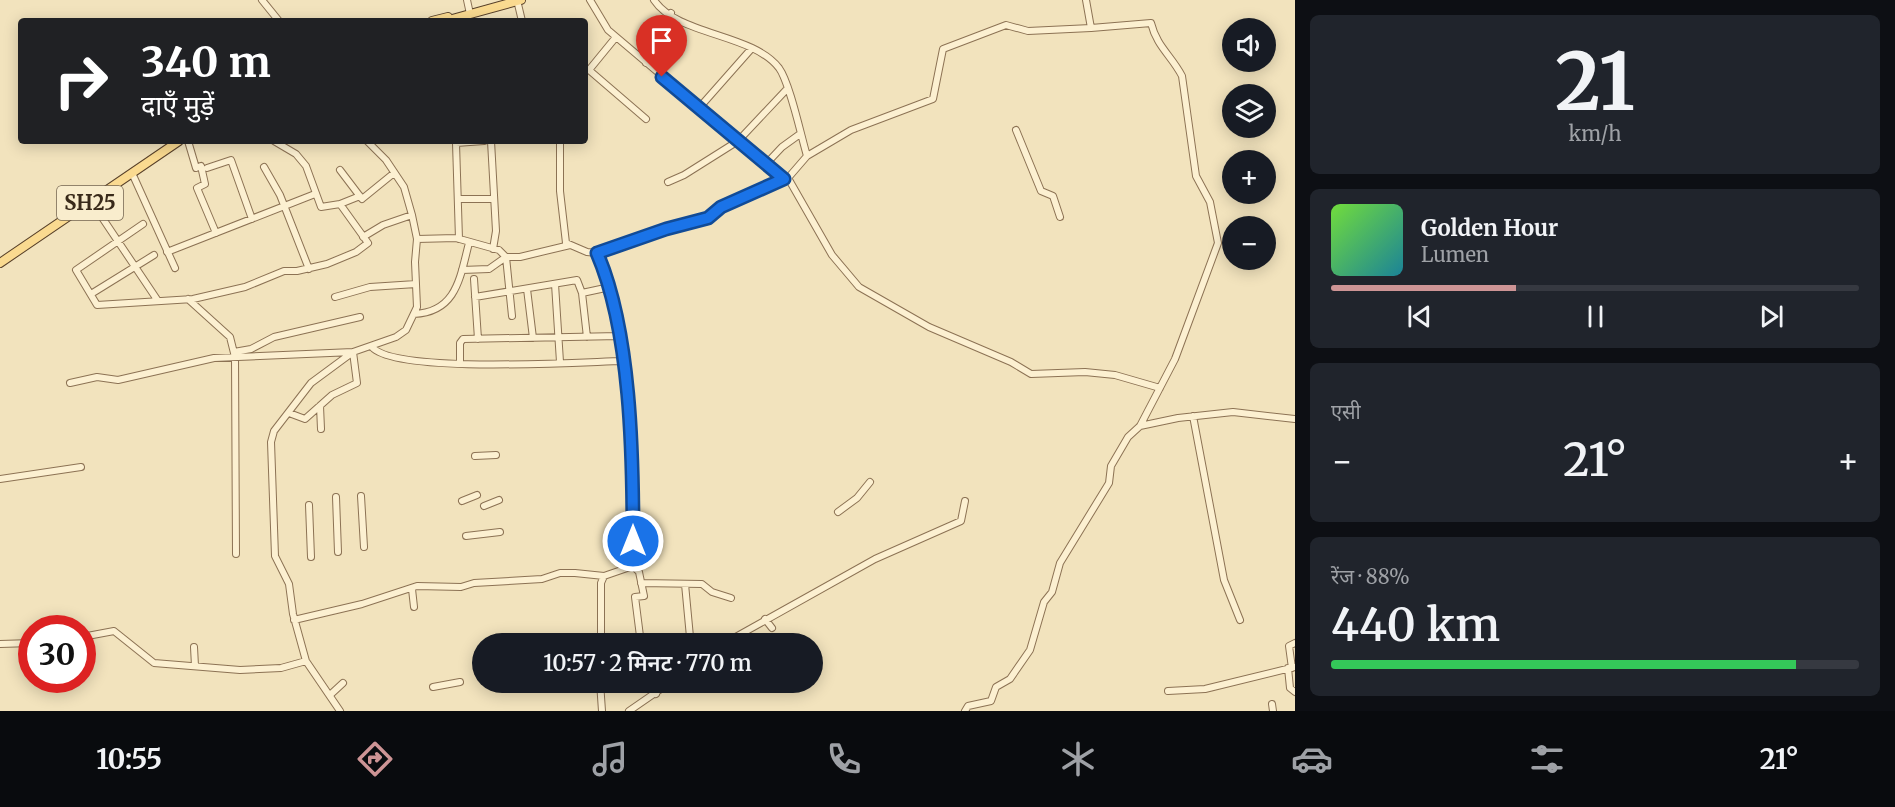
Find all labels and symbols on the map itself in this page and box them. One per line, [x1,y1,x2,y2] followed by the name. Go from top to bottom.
[636,15,687,77] pin
[57,186,123,220] road number: SH25
[601,509,665,573] position arrow
[18,615,96,693] speed limit sign: 30

